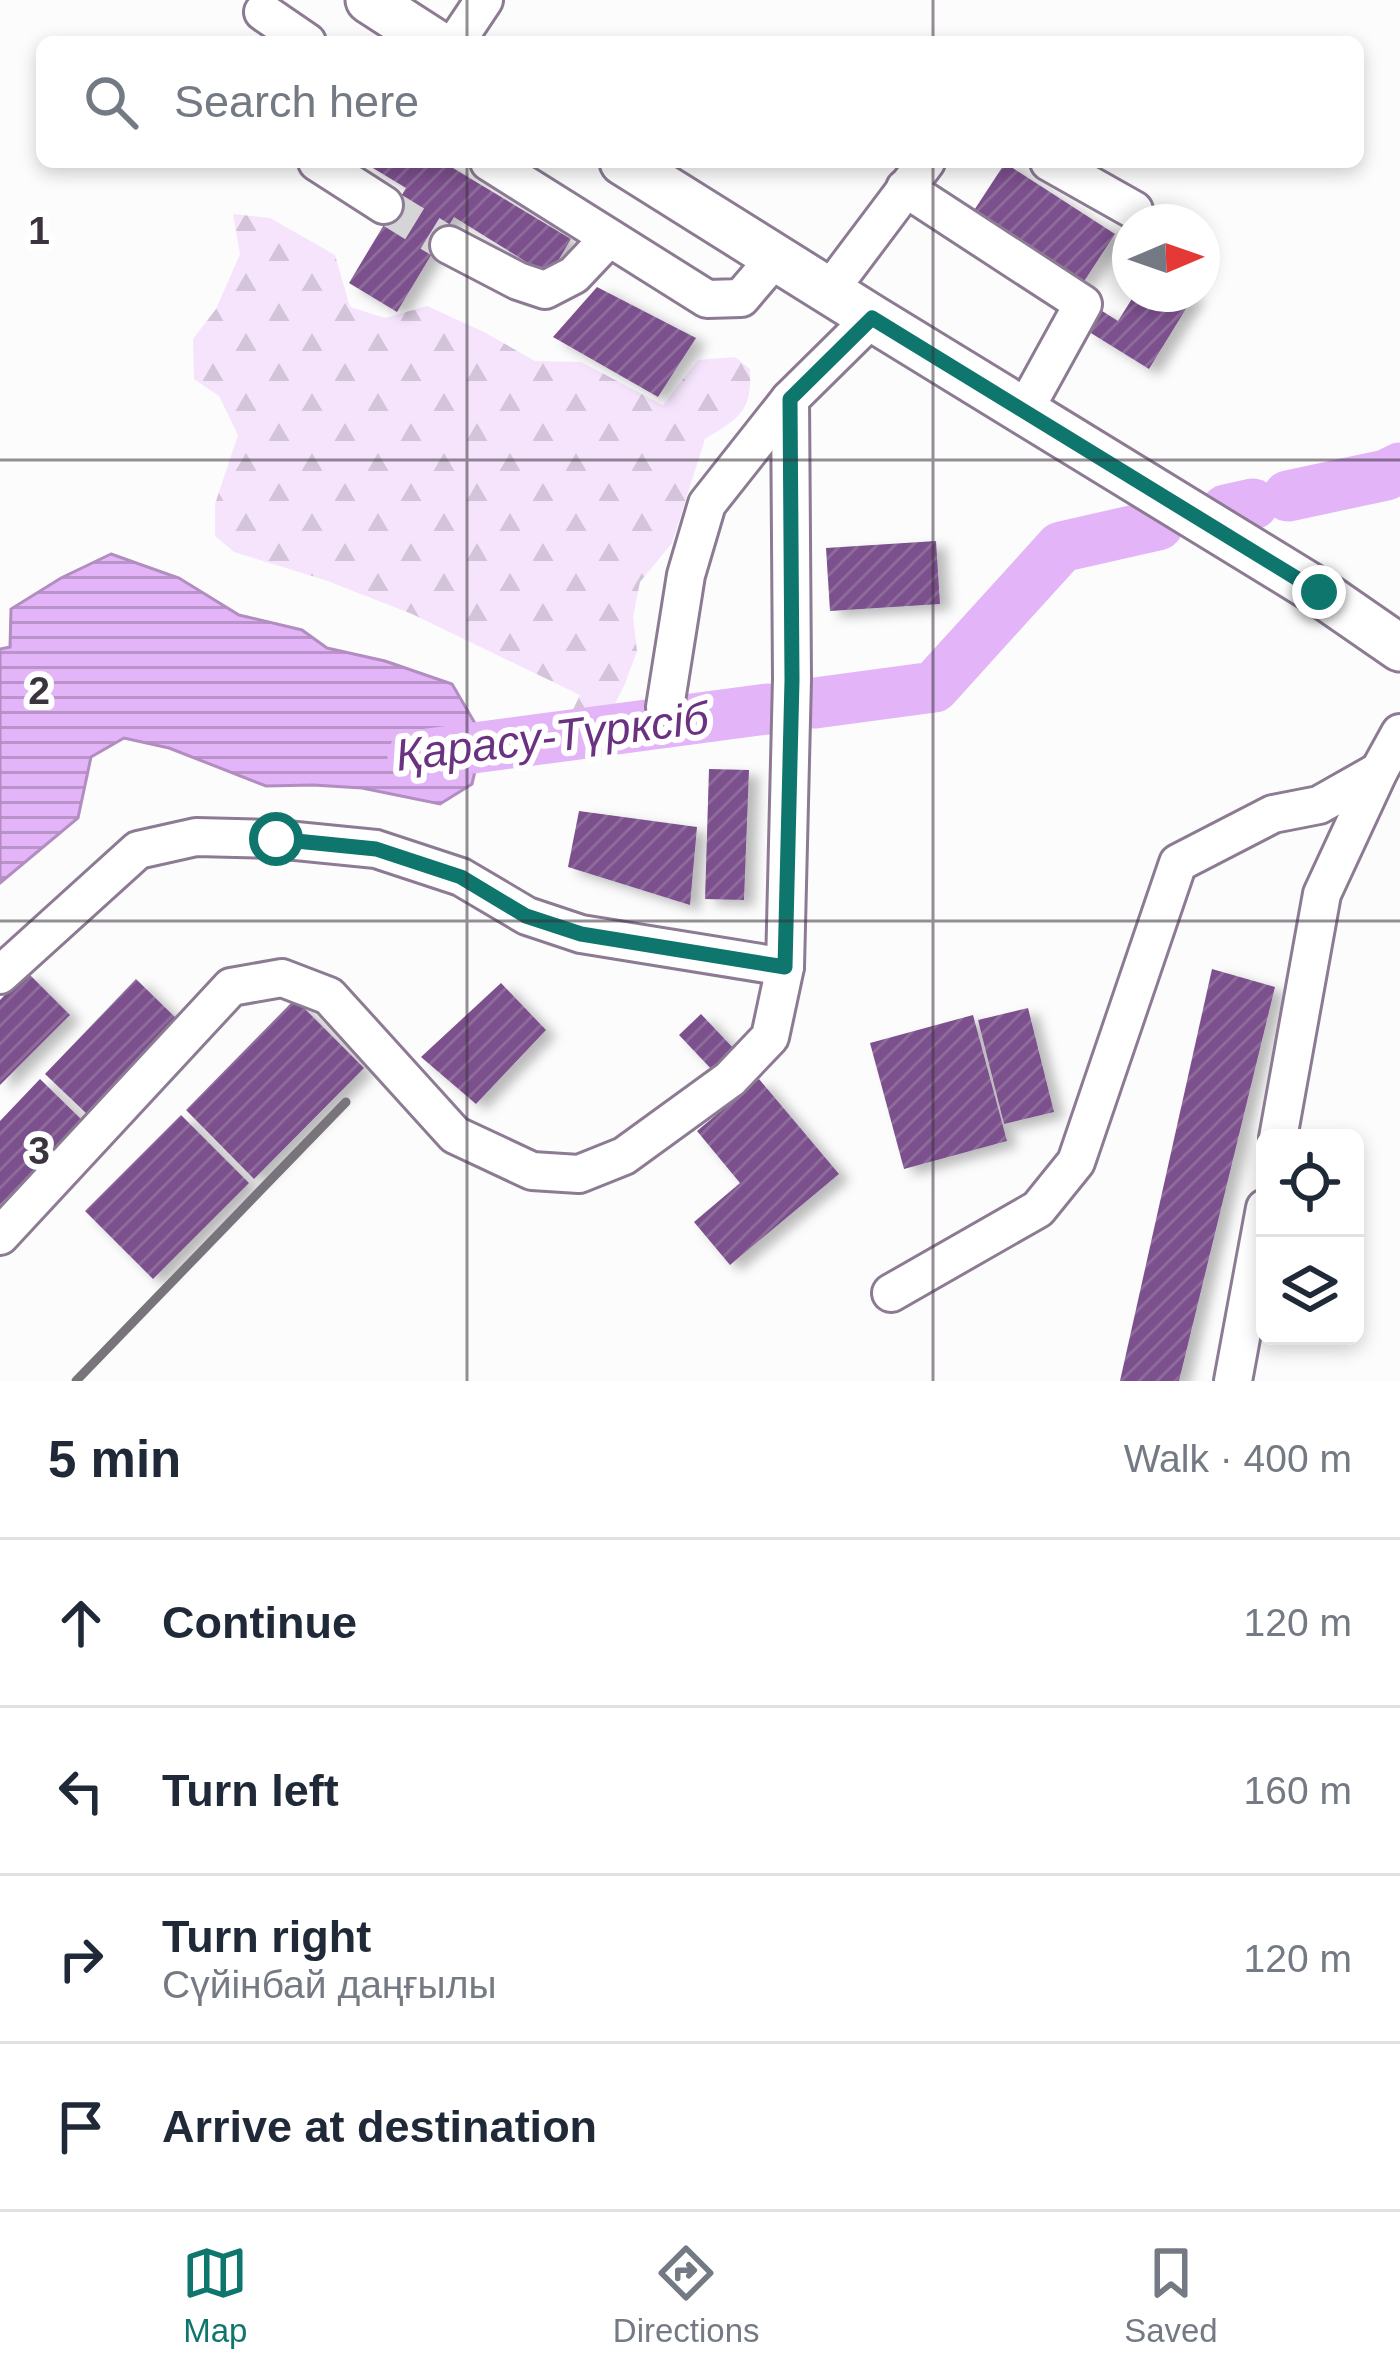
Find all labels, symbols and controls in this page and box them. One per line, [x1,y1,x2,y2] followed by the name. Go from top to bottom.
[36,36,1364,168] search box
[78,69,144,135] icon: search
[174,76,419,127] text: Search here
[1112,204,1220,312] north arrow
[28,209,50,252] text: 1
[1292,565,1346,619] route end
[28,669,50,712] text: 2
[393,692,713,781] water label: Қарасу-Түрксіб
[249,812,303,866] route start
[28,1129,50,1172] text: 3
[1256,1129,1364,1345] map controls
[1256,1129,1364,1237] button: locate
[1256,1237,1364,1345] button: layers
[48,1431,181,1488] text: 5 min
[1124,1437,1352,1480] text: Walk · 400 m
[48,1590,114,1656] icon: ahead
[162,1597,357,1648] text: Continue
[1244,1601,1352,1644] text: 120 m
[48,1758,114,1824] icon: left
[162,1765,339,1816] text: Turn left
[1244,1769,1352,1812] text: 160 m
[162,1911,371,1962] text: Turn right
[48,1926,114,1992] icon: right
[1244,1937,1352,1980] text: 120 m
[162,1963,496,2006] text: Сүйінбай даңғылы
[48,2094,114,2160] icon: arrive
[162,2101,597,2152] text: Arrive at destination
[182,2240,248,2350] tab: Map
[613,2240,760,2350] tab: Directions
[1124,2240,1218,2350] tab: Saved

